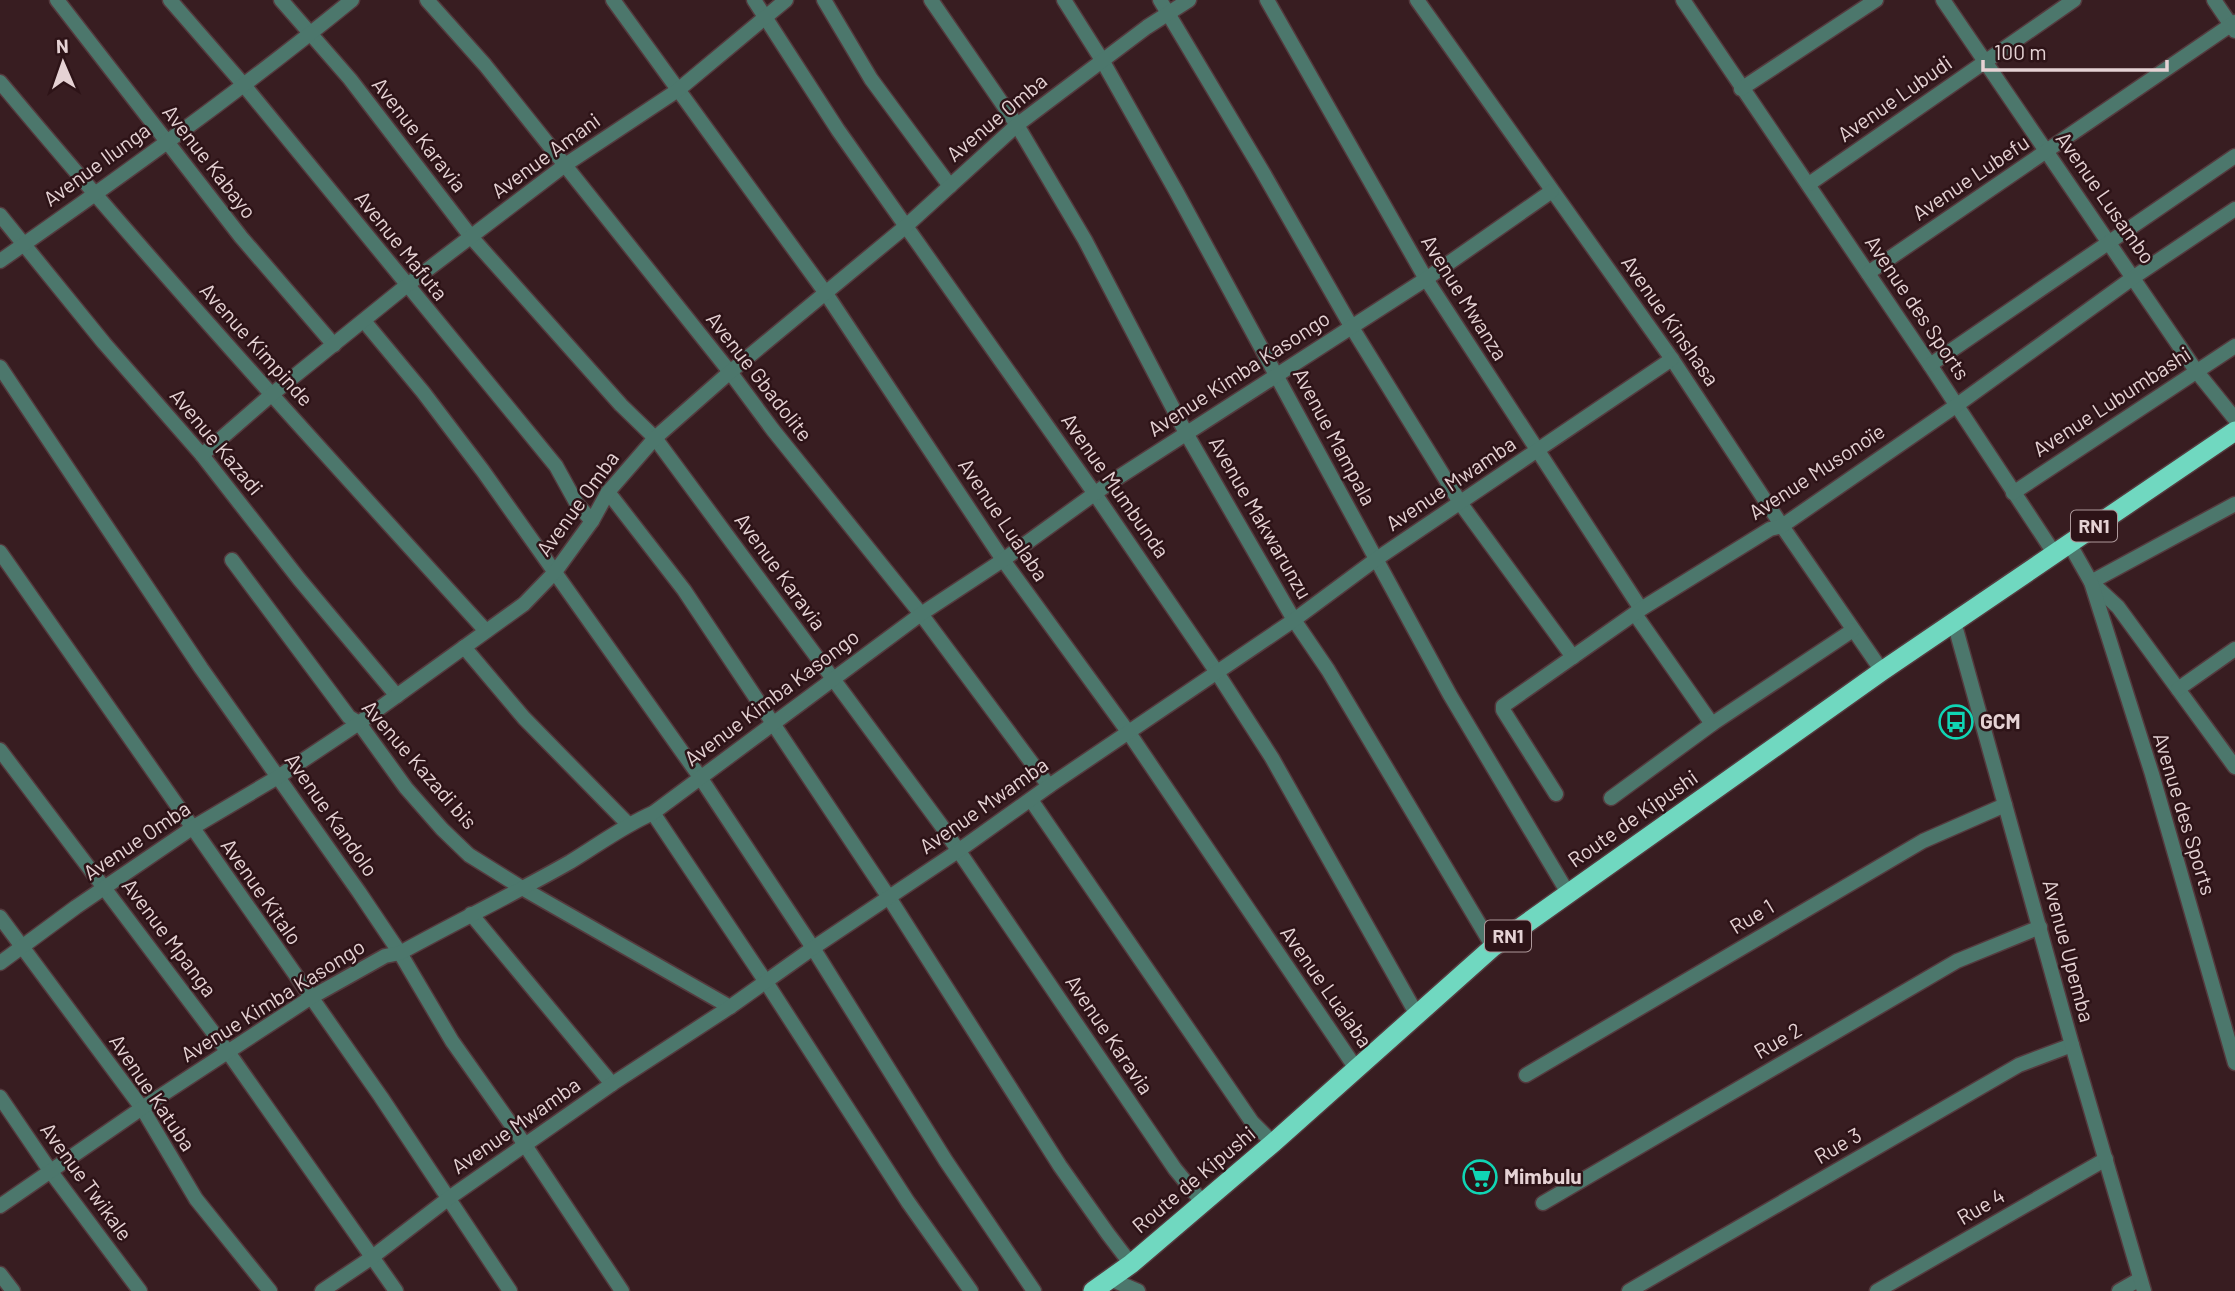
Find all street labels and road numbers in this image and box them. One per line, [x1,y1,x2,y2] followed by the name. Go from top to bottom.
[1832,49,1956,146] street label: Avenue Lubudi
[941,68,1051,166] street label: Avenue Omba
[368,72,473,196] street label: Avenue Karavia
[158,99,262,223] street label: Avenue Kabayo
[486,107,604,203] street label: Avenue Amani
[38,117,154,211] street label: Avenue Ilunga
[2052,126,2161,268] street label: Avenue Lusambo
[1907,129,2033,225] street label: Avenue Lubefu
[350,185,454,305] street label: Avenue Mafuta
[1417,230,1514,364] street label: Avenue Mwanza
[1861,230,1976,384] street label: Avenue des Sports
[1617,250,1725,390] street label: Avenue Kinshasa
[195,277,319,411] street label: Avenue Kimpinde
[1142,305,1334,441] street label: Avenue Kimba Kasongo
[702,306,819,446] street label: Avenue Gbadolite
[2028,340,2195,461] street label: Avenue Lubumbashi
[1289,363,1382,509] street label: Avenue Mampala
[165,383,269,499] street label: Avenue Kazadi
[1057,408,1175,562] street label: Avenue Mumbunda
[1744,417,1889,524] street label: Avenue Musonoïe
[1381,430,1520,535] street label: Avenue Mwamba
[1205,431,1318,603] street label: Avenue Makwarunzu
[530,446,623,560] street label: Avenue Omba
[954,453,1054,585] street label: Avenue Lualaba
[730,508,832,635] street label: Avenue Karavia
[2071,510,2117,541] road number: RN1
[679,623,863,771] street label: Avenue Kimba Kasongo
[357,694,483,834] street label: Avenue Kazadi bis
[2149,729,2222,898] street label: Avenue des Sports
[280,748,384,881] street label: Avenue Kandolo
[914,751,1052,858] street label: Avenue Mwamba
[1562,764,1702,872] street label: Route de Kipushi
[78,795,194,885] street label: Avenue Omba
[216,833,308,949] street label: Avenue Kitalo
[118,873,223,1001] street label: Avenue Mpanga
[2038,877,2101,1025] street label: Avenue Upemba
[1725,893,1778,938] street label: Rue 1
[1485,920,1531,952] road number: RN1
[1276,921,1378,1052] street label: Avenue Lualaba
[176,933,369,1066] street label: Avenue Kimba Kasongo
[1061,970,1159,1099] street label: Avenue Karavia
[1749,1016,1805,1063] street label: Rue 2
[105,1029,201,1155] street label: Avenue Katuba
[446,1071,584,1178] street label: Avenue Mwamba
[36,1117,138,1245] street label: Avenue Twikale
[1126,1120,1260,1238] street label: Route de Kipushi
[1809,1121,1865,1168] street label: Rue 3
[1952,1182,2009,1229] street label: Rue 4

